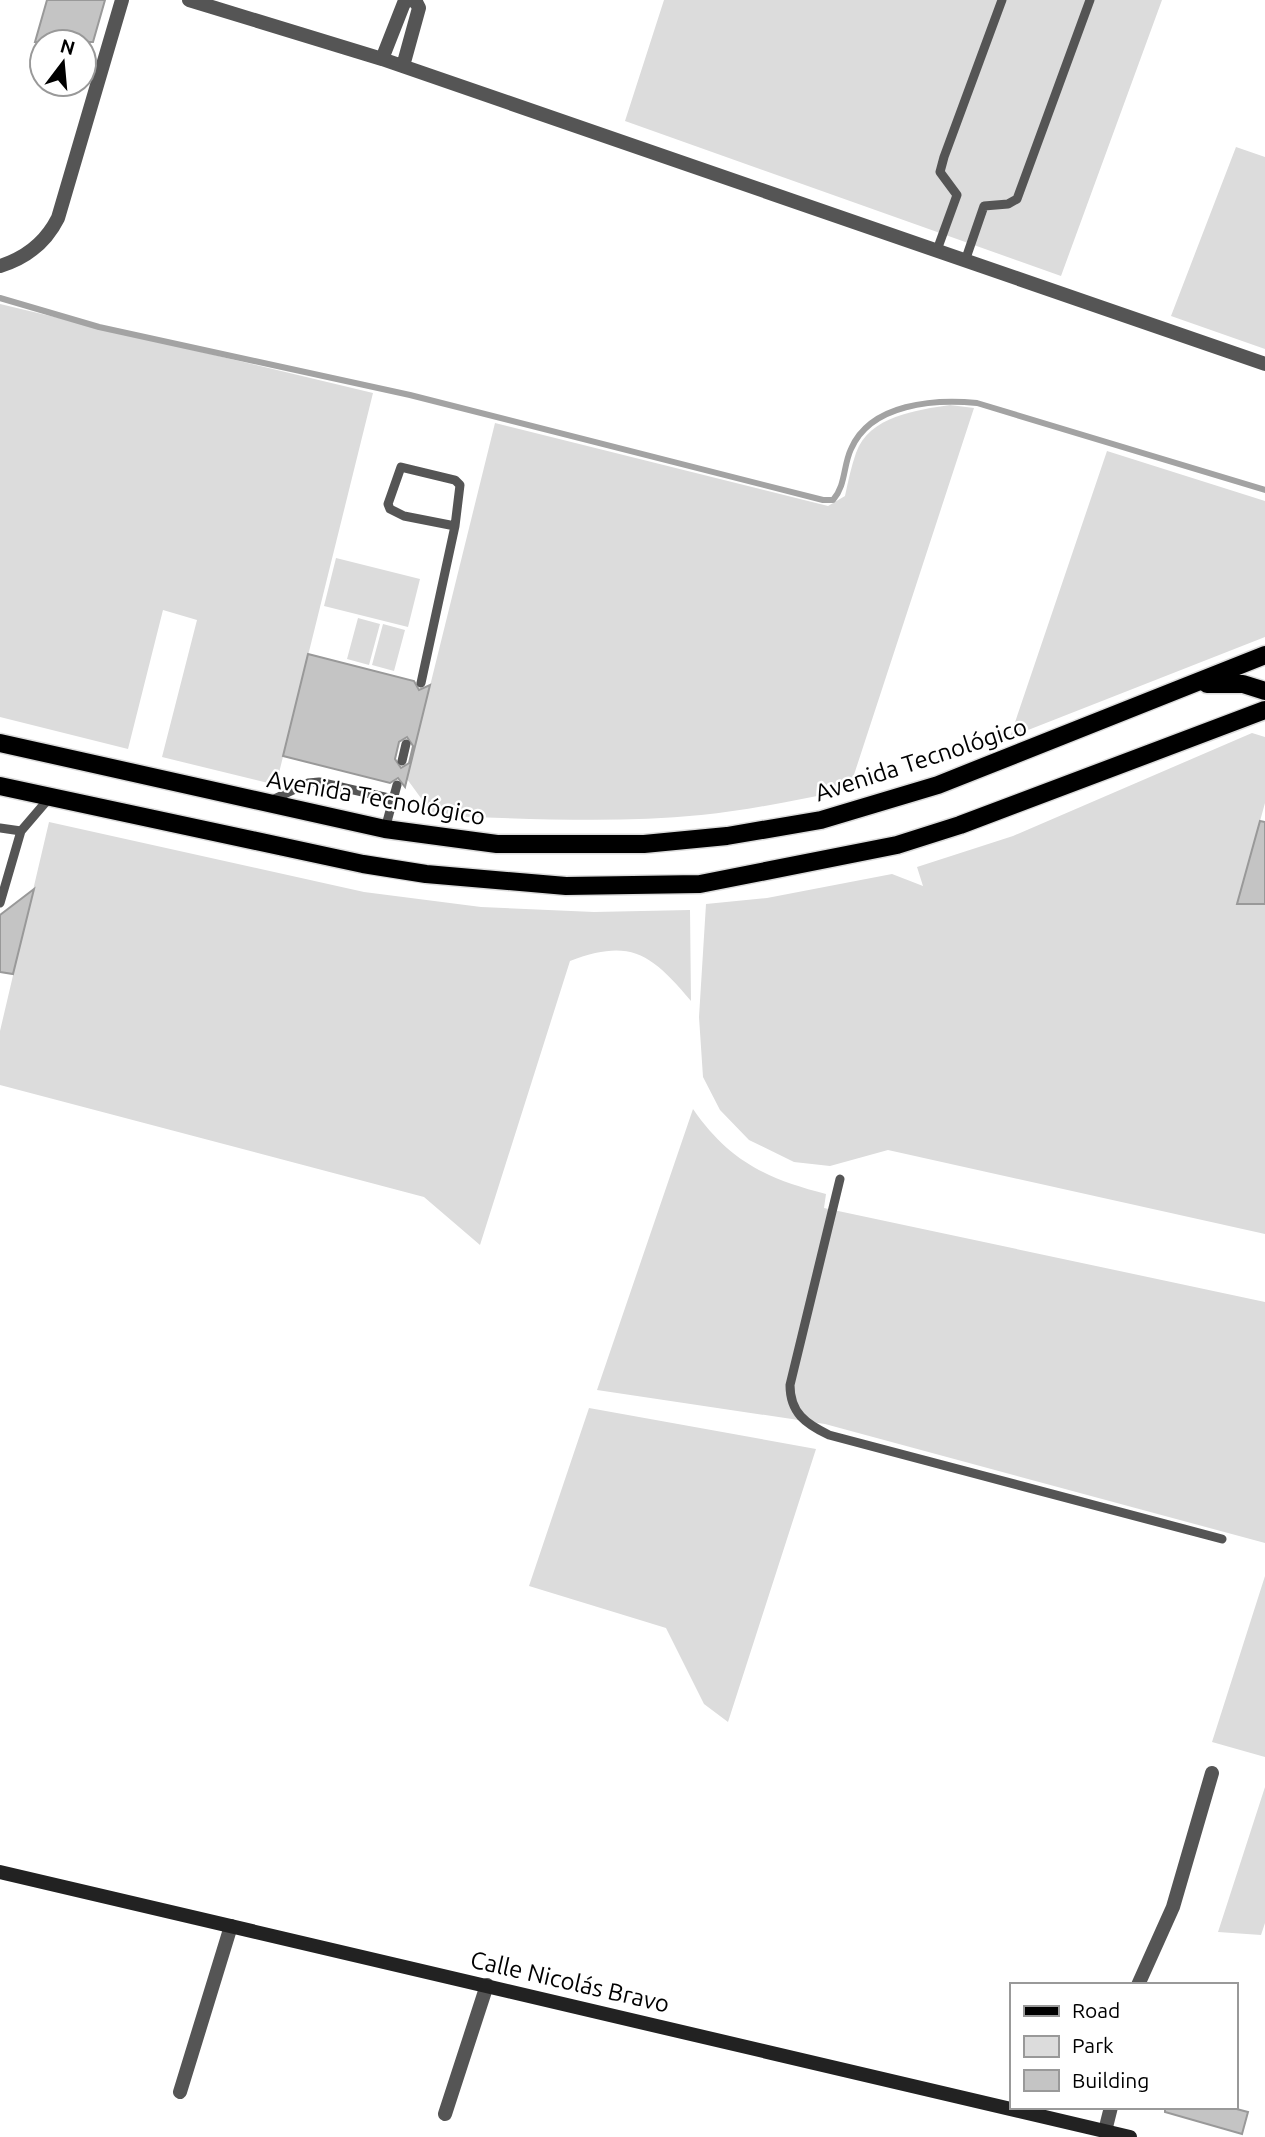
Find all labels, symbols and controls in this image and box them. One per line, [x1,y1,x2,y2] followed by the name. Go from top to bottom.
[28,28,98,98] north arrow
[58,34,78,59] text: N
[812,713,1030,807] street label: Avenida Tecnológico
[265,765,487,830] street label: Avenida Tecnológico
[468,1945,672,2018] street label: Calle Nicolás Bravo
[1010,1983,1237,2109] legend
[1072,1998,1120,2022] text: Road
[1072,2033,1114,2057] text: Park
[1072,2068,1149,2092] text: Building

